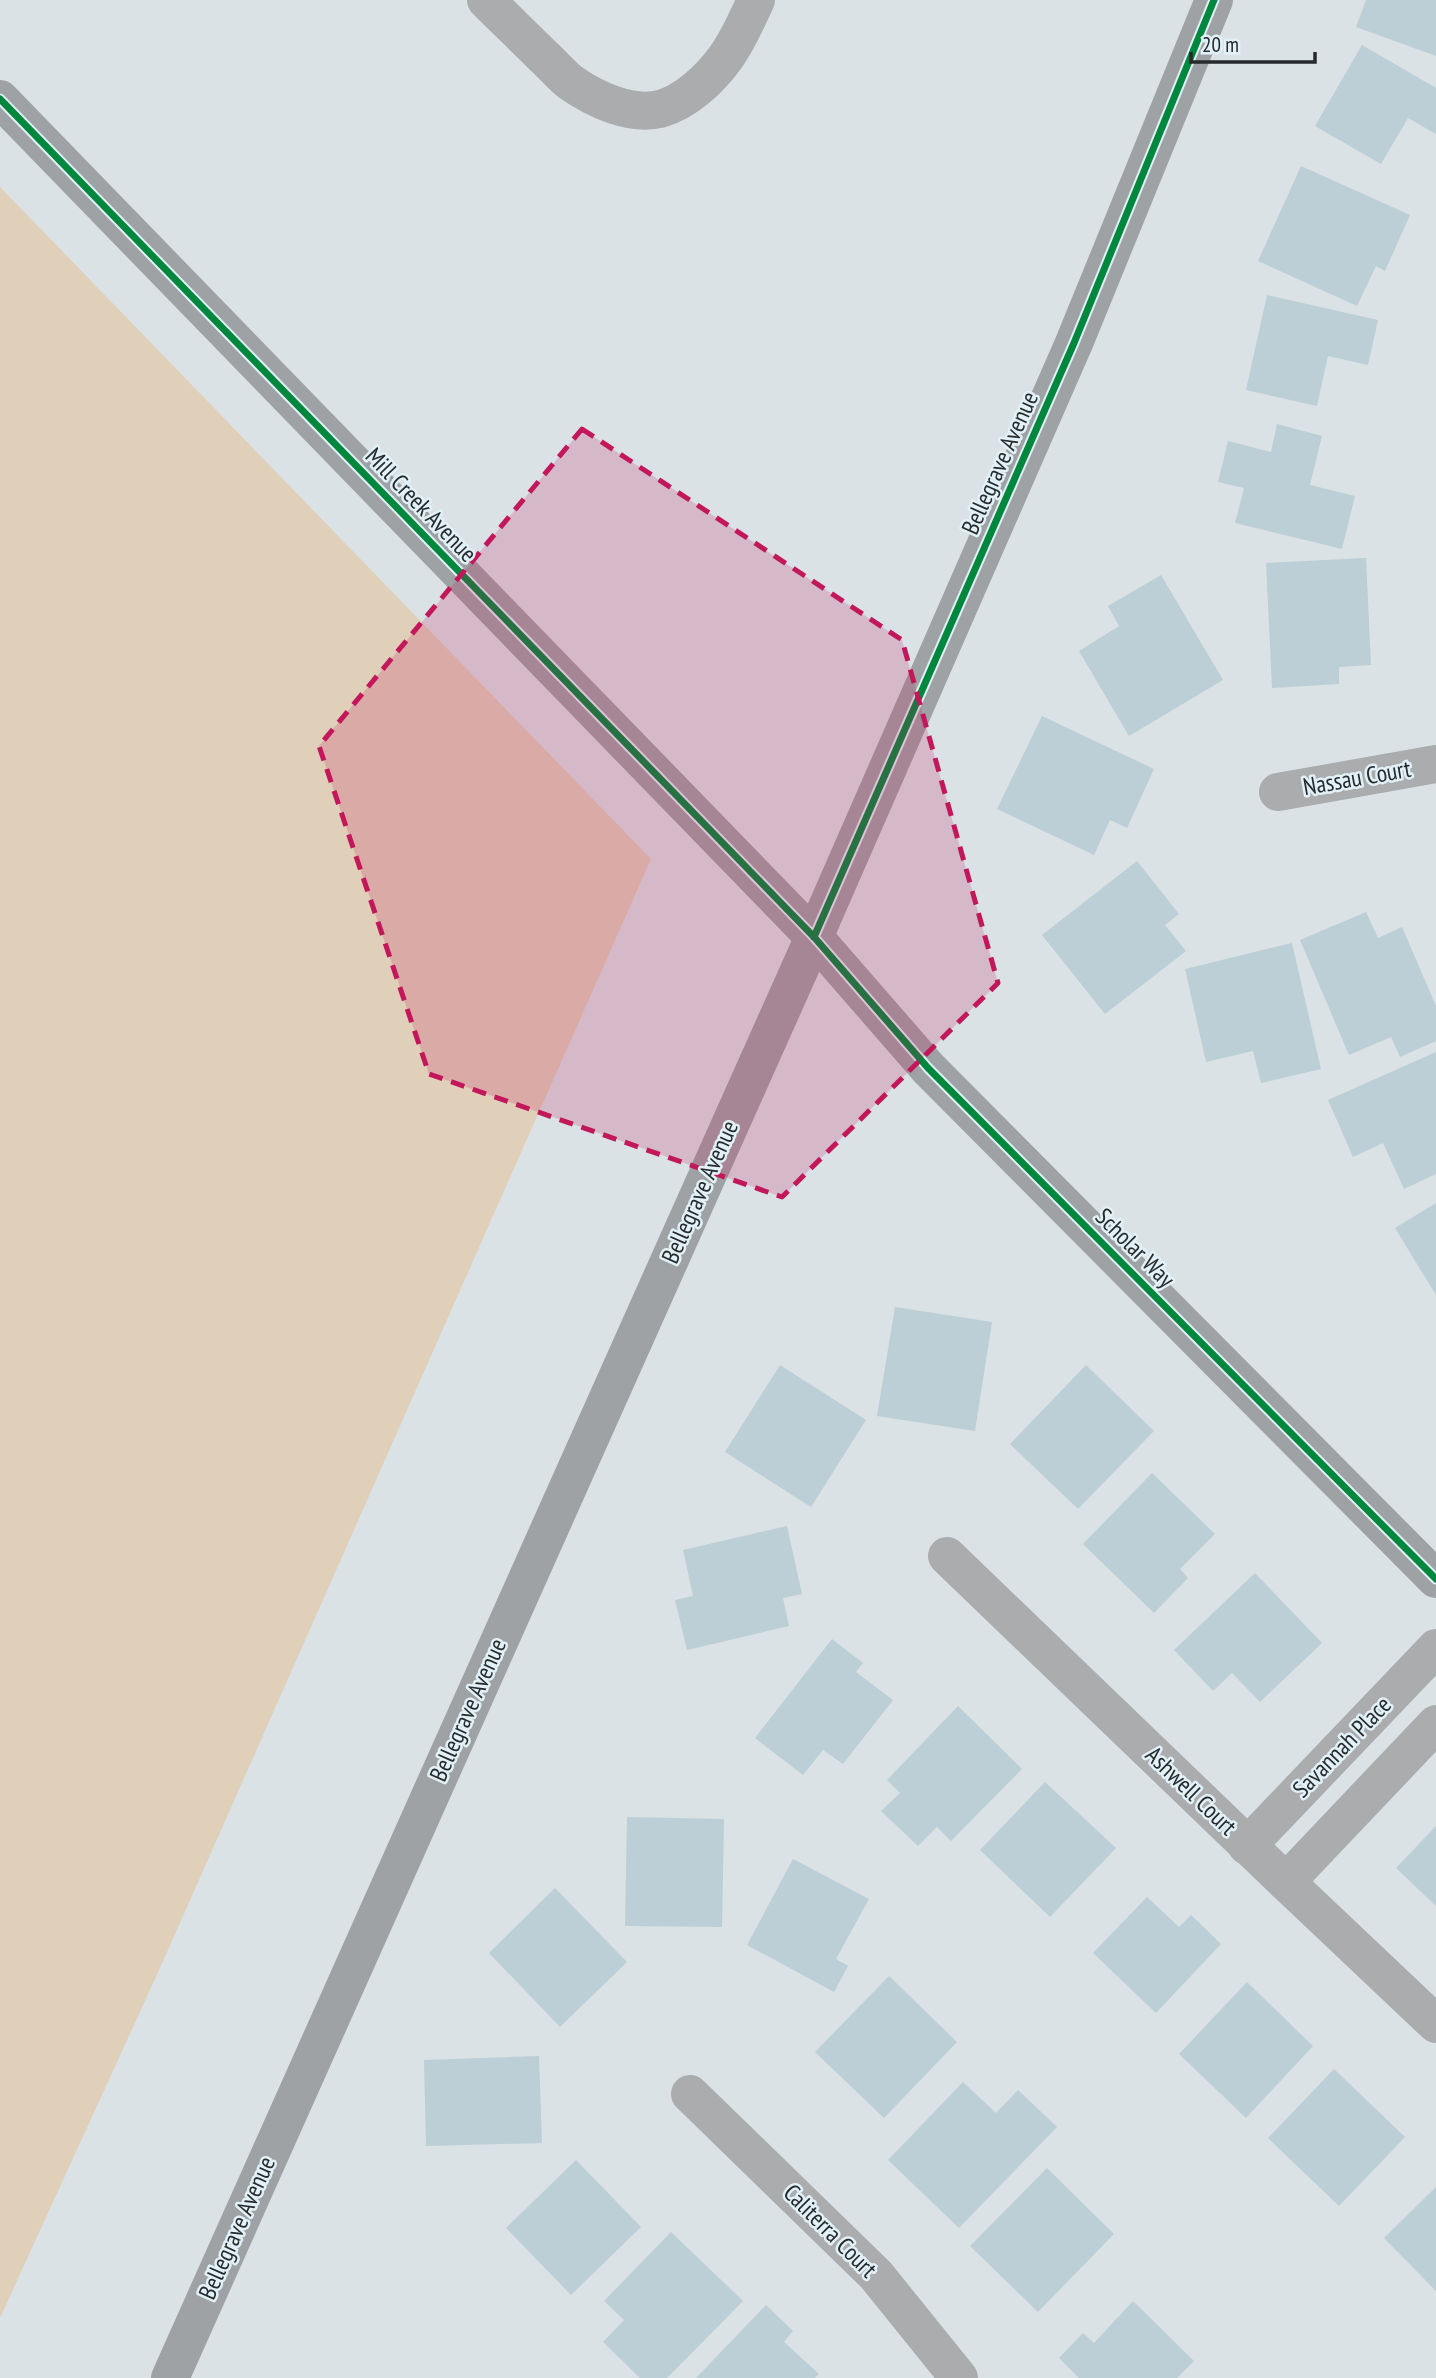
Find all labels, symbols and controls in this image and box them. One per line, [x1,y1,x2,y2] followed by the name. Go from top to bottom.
[1191,21,1315,65] scale bar
[1202,31,1239,58] text: 20 m
[954,387,1045,539] street label: Bellegrave Avenue
[359,441,484,568] street label: Mill Creek Avenue
[1301,753,1414,802] street label: Nassau Court
[654,1116,745,1268] street label: Bellegrave Avenue
[1089,1201,1182,1294] street label: Scholar Way
[422,1634,513,1786] street label: Bellegrave Avenue
[1286,1689,1398,1804] street label: Savannah Place
[1139,1740,1244,1842] street label: Ashwell Court
[191,2152,282,2304] street label: Bellegrave Avenue
[777,2177,884,2284] street label: Caliterra Court

